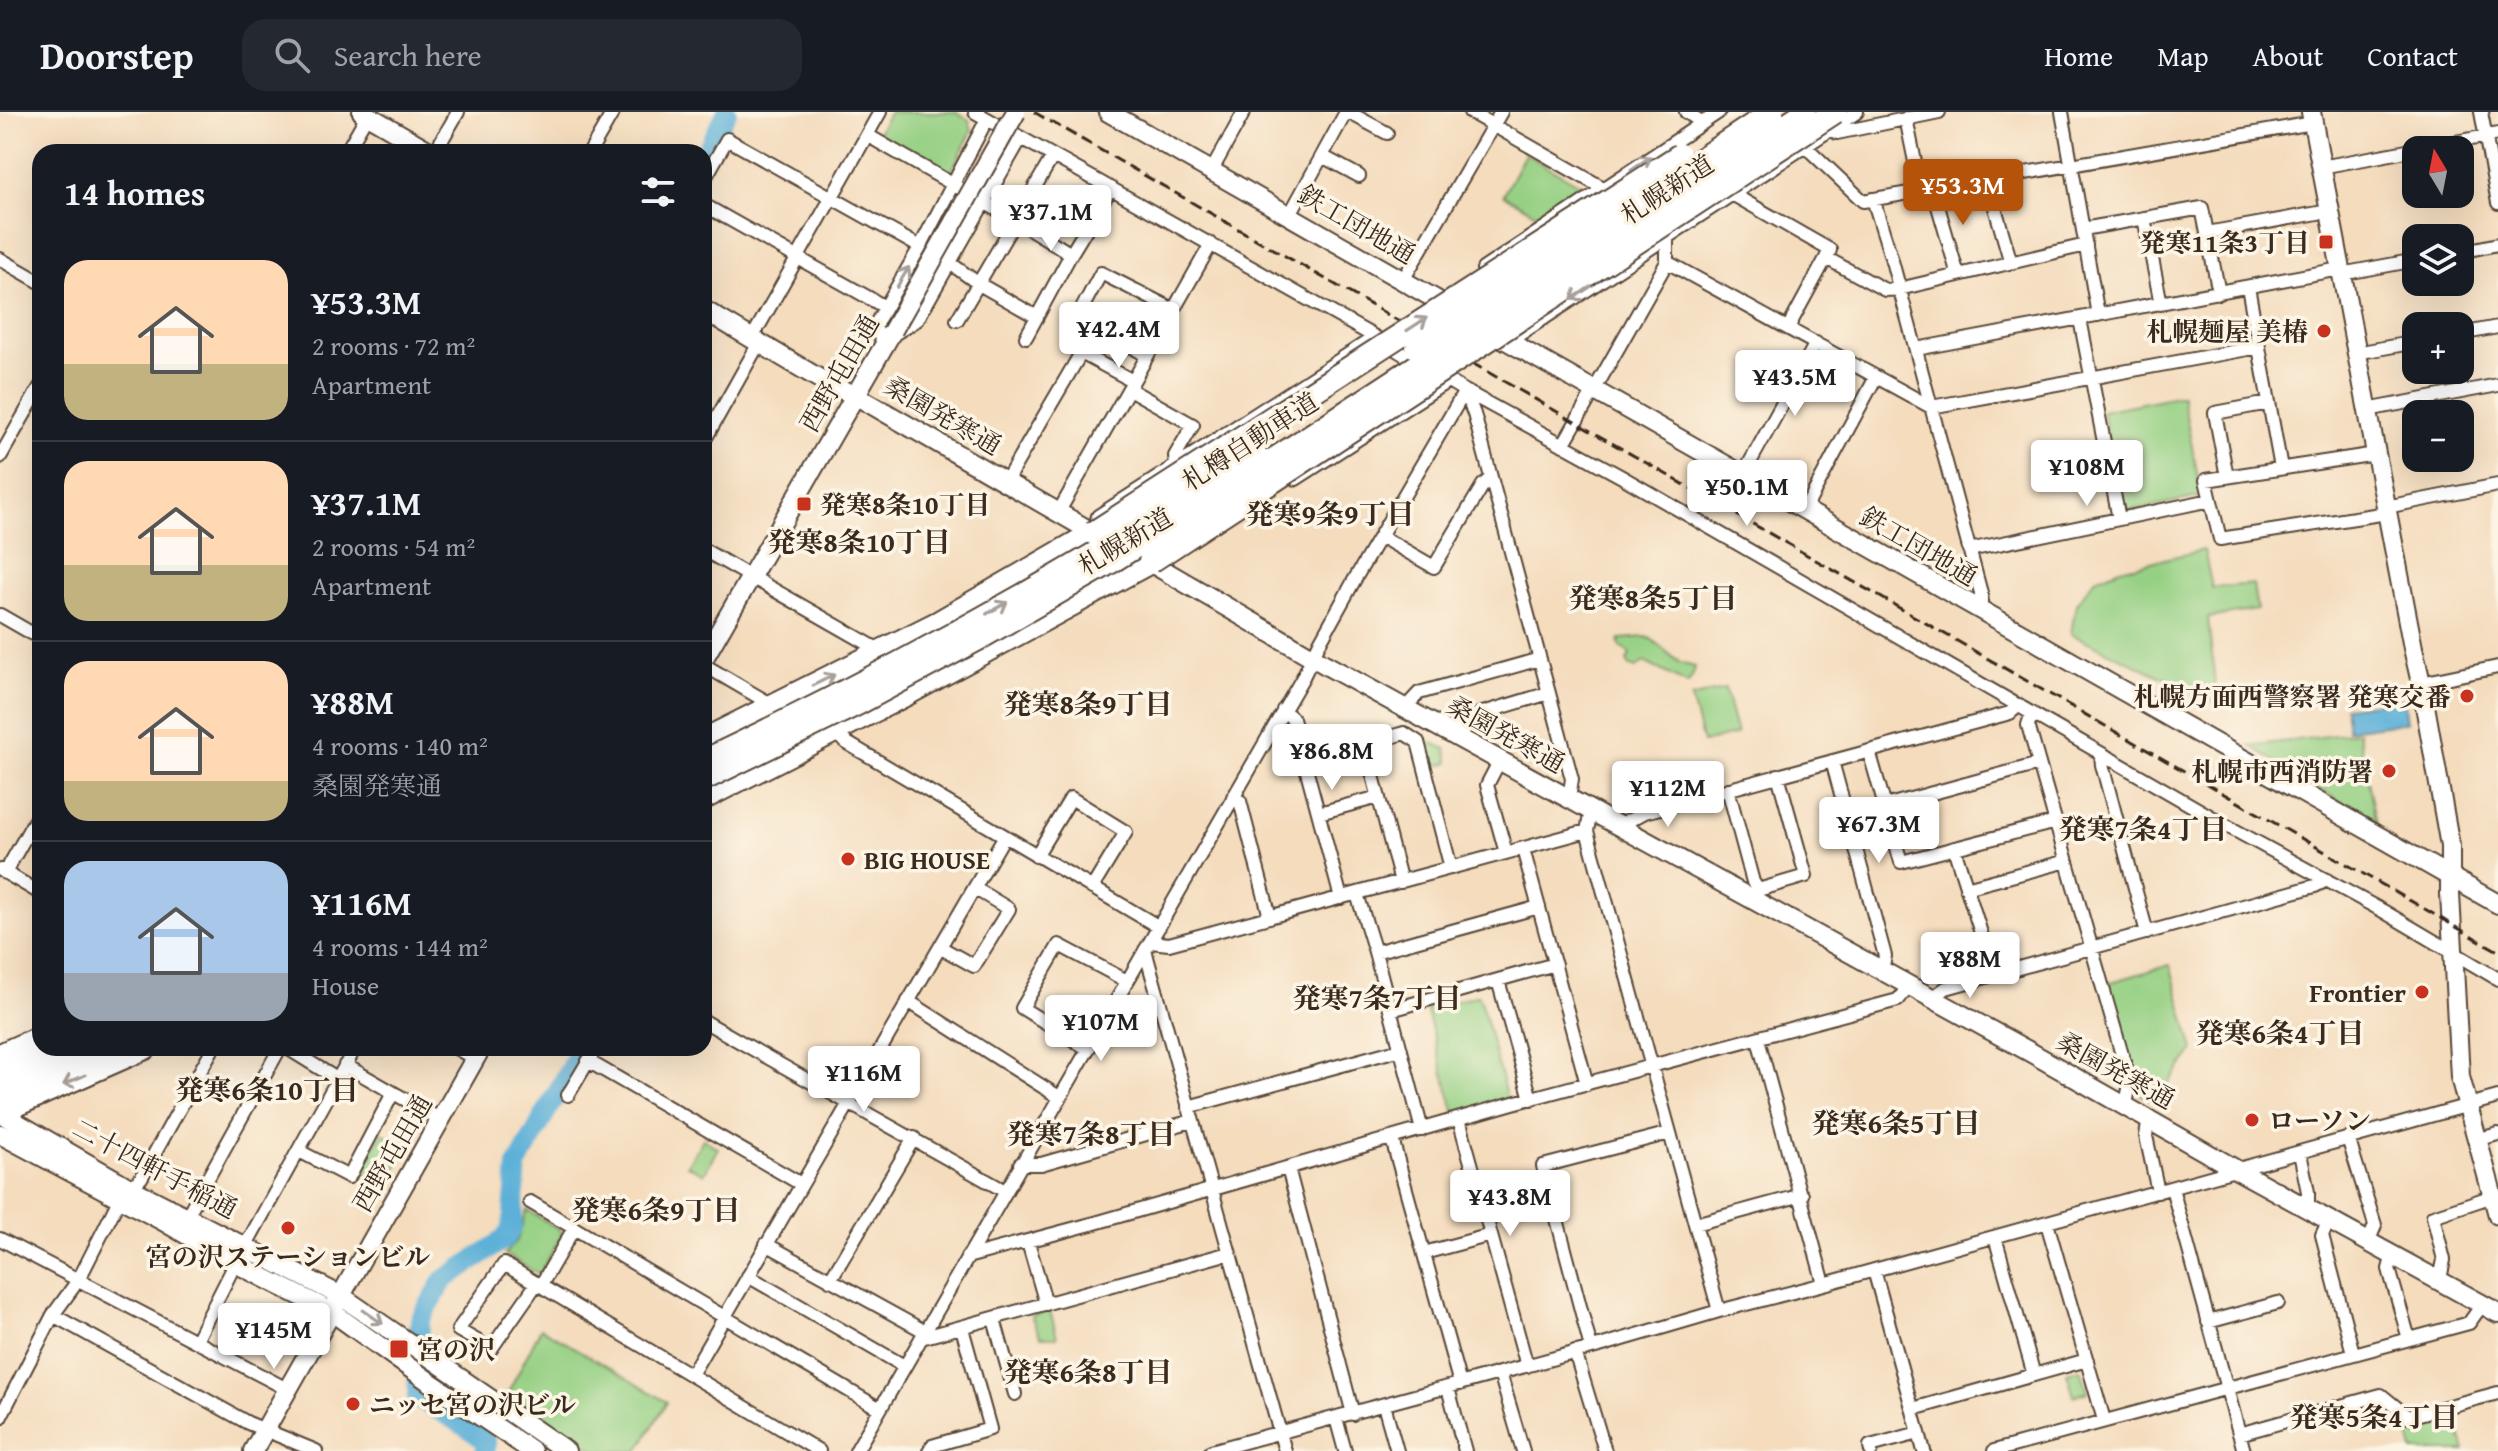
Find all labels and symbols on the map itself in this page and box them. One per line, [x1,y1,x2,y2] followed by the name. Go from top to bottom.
[2402,136,2474,208] north arrow
[1613,144,1721,234] street label: 札幌新道
[1630,155,1652,171] one-way arrow
[1898,159,2028,227] pin: ¥53.3M
[1291,175,1423,273] street label: 鉄工団地通
[986,185,1116,253] pin: ¥37.1M
[2140,223,2310,262] place label: 発寒11条3丁目
[2317,233,2335,251] marker: 発寒11条3丁目
[895,266,911,289] one-way arrow
[1571,285,1593,301] one-way arrow
[1054,302,1184,370] pin: ¥42.4M
[790,307,888,439] street label: 西野屯田通
[2146,312,2308,351] place label: 札幌麺屋 美椿
[1405,316,1428,332] one-way arrow
[2315,322,2333,340] marker: 札幌麺屋 美椿
[1730,350,1860,418] pin: ¥43.5M
[877,366,1009,464] street label: 桑園発寒通
[1174,382,1326,500] street label: 札樽自動車道
[2031,440,2143,508] pin: ¥108M
[1682,460,1812,528] pin: ¥50.1M
[820,485,990,524] place label: 発寒8条10丁目
[1245,493,1415,534] district label: 発寒9条9丁目
[795,495,813,513] marker: 発寒8条10丁目
[1070,497,1180,585] street label: 札幌新道
[1853,497,1985,595] street label: 鉄工団地通
[767,521,951,562] district label: 発寒8条10丁目
[1568,577,1738,618] district label: 発寒8条5丁目
[985,600,1008,616] one-way arrow
[812,672,836,688] one-way arrow
[2133,677,2451,716] place label: 札幌方面西警察署 発寒交番
[1003,683,1173,724] district label: 発寒8条9丁目
[1440,685,1572,783] street label: 桑園発寒通
[2458,687,2476,705] marker: 札幌方面西警察署 発寒交番
[1267,724,1397,792] pin: ¥86.8M
[2191,752,2373,791] place label: 札幌市西消防署
[1612,761,1724,829] pin: ¥112M
[2380,762,2398,780] marker: 札幌市西消防署
[1814,797,1944,865] pin: ¥67.3M
[2058,808,2228,849] district label: 発寒7条4丁目
[864,840,990,879] place label: BIG HOUSE
[839,850,857,868] marker: BIG HOUSE
[1923,932,2017,1000] pin: ¥88M
[2309,973,2406,1012] place label: Frontier
[1292,977,1462,1018] district label: 発寒7条7丁目
[2413,983,2431,1001] marker: Frontier
[1045,995,1157,1063] pin: ¥107M
[2195,1012,2365,1053] district label: 発寒6条4丁目
[2050,1021,2182,1119] street label: 桑園発寒通
[808,1046,920,1114] pin: ¥116M
[175,1069,359,1110] district label: 発寒6条10丁目
[62,1073,86,1088] one-way arrow
[343,1087,441,1219] street label: 西野屯田通
[2268,1101,2371,1140] place label: ローソン
[1811,1102,1981,1143] district label: 発寒6条5丁目
[65,1108,245,1228] street label: 二十四軒手稲通
[2243,1111,2261,1129] marker: ローソン
[1006,1113,1176,1154] district label: 発寒7条8丁目
[1445,1170,1575,1238] pin: ¥43.8M
[571,1189,741,1230] district label: 発寒6条9丁目
[279,1219,297,1237] marker: 宮の沢ステーションビル
[146,1237,430,1276] place label: 宮の沢ステーションビル
[218,1303,330,1371] pin: ¥145M
[362,1309,384,1325] one-way arrow
[417,1330,495,1369] place label: 宮の沢
[388,1338,410,1360] marker: 宮の沢
[1003,1351,1173,1392] district label: 発寒6条8丁目
[369,1385,576,1424] place label: ニッセ宮の沢ビル
[344,1395,362,1413] marker: ニッセ宮の沢ビル
[2289,1396,2459,1437] district label: 発寒5条4丁目

